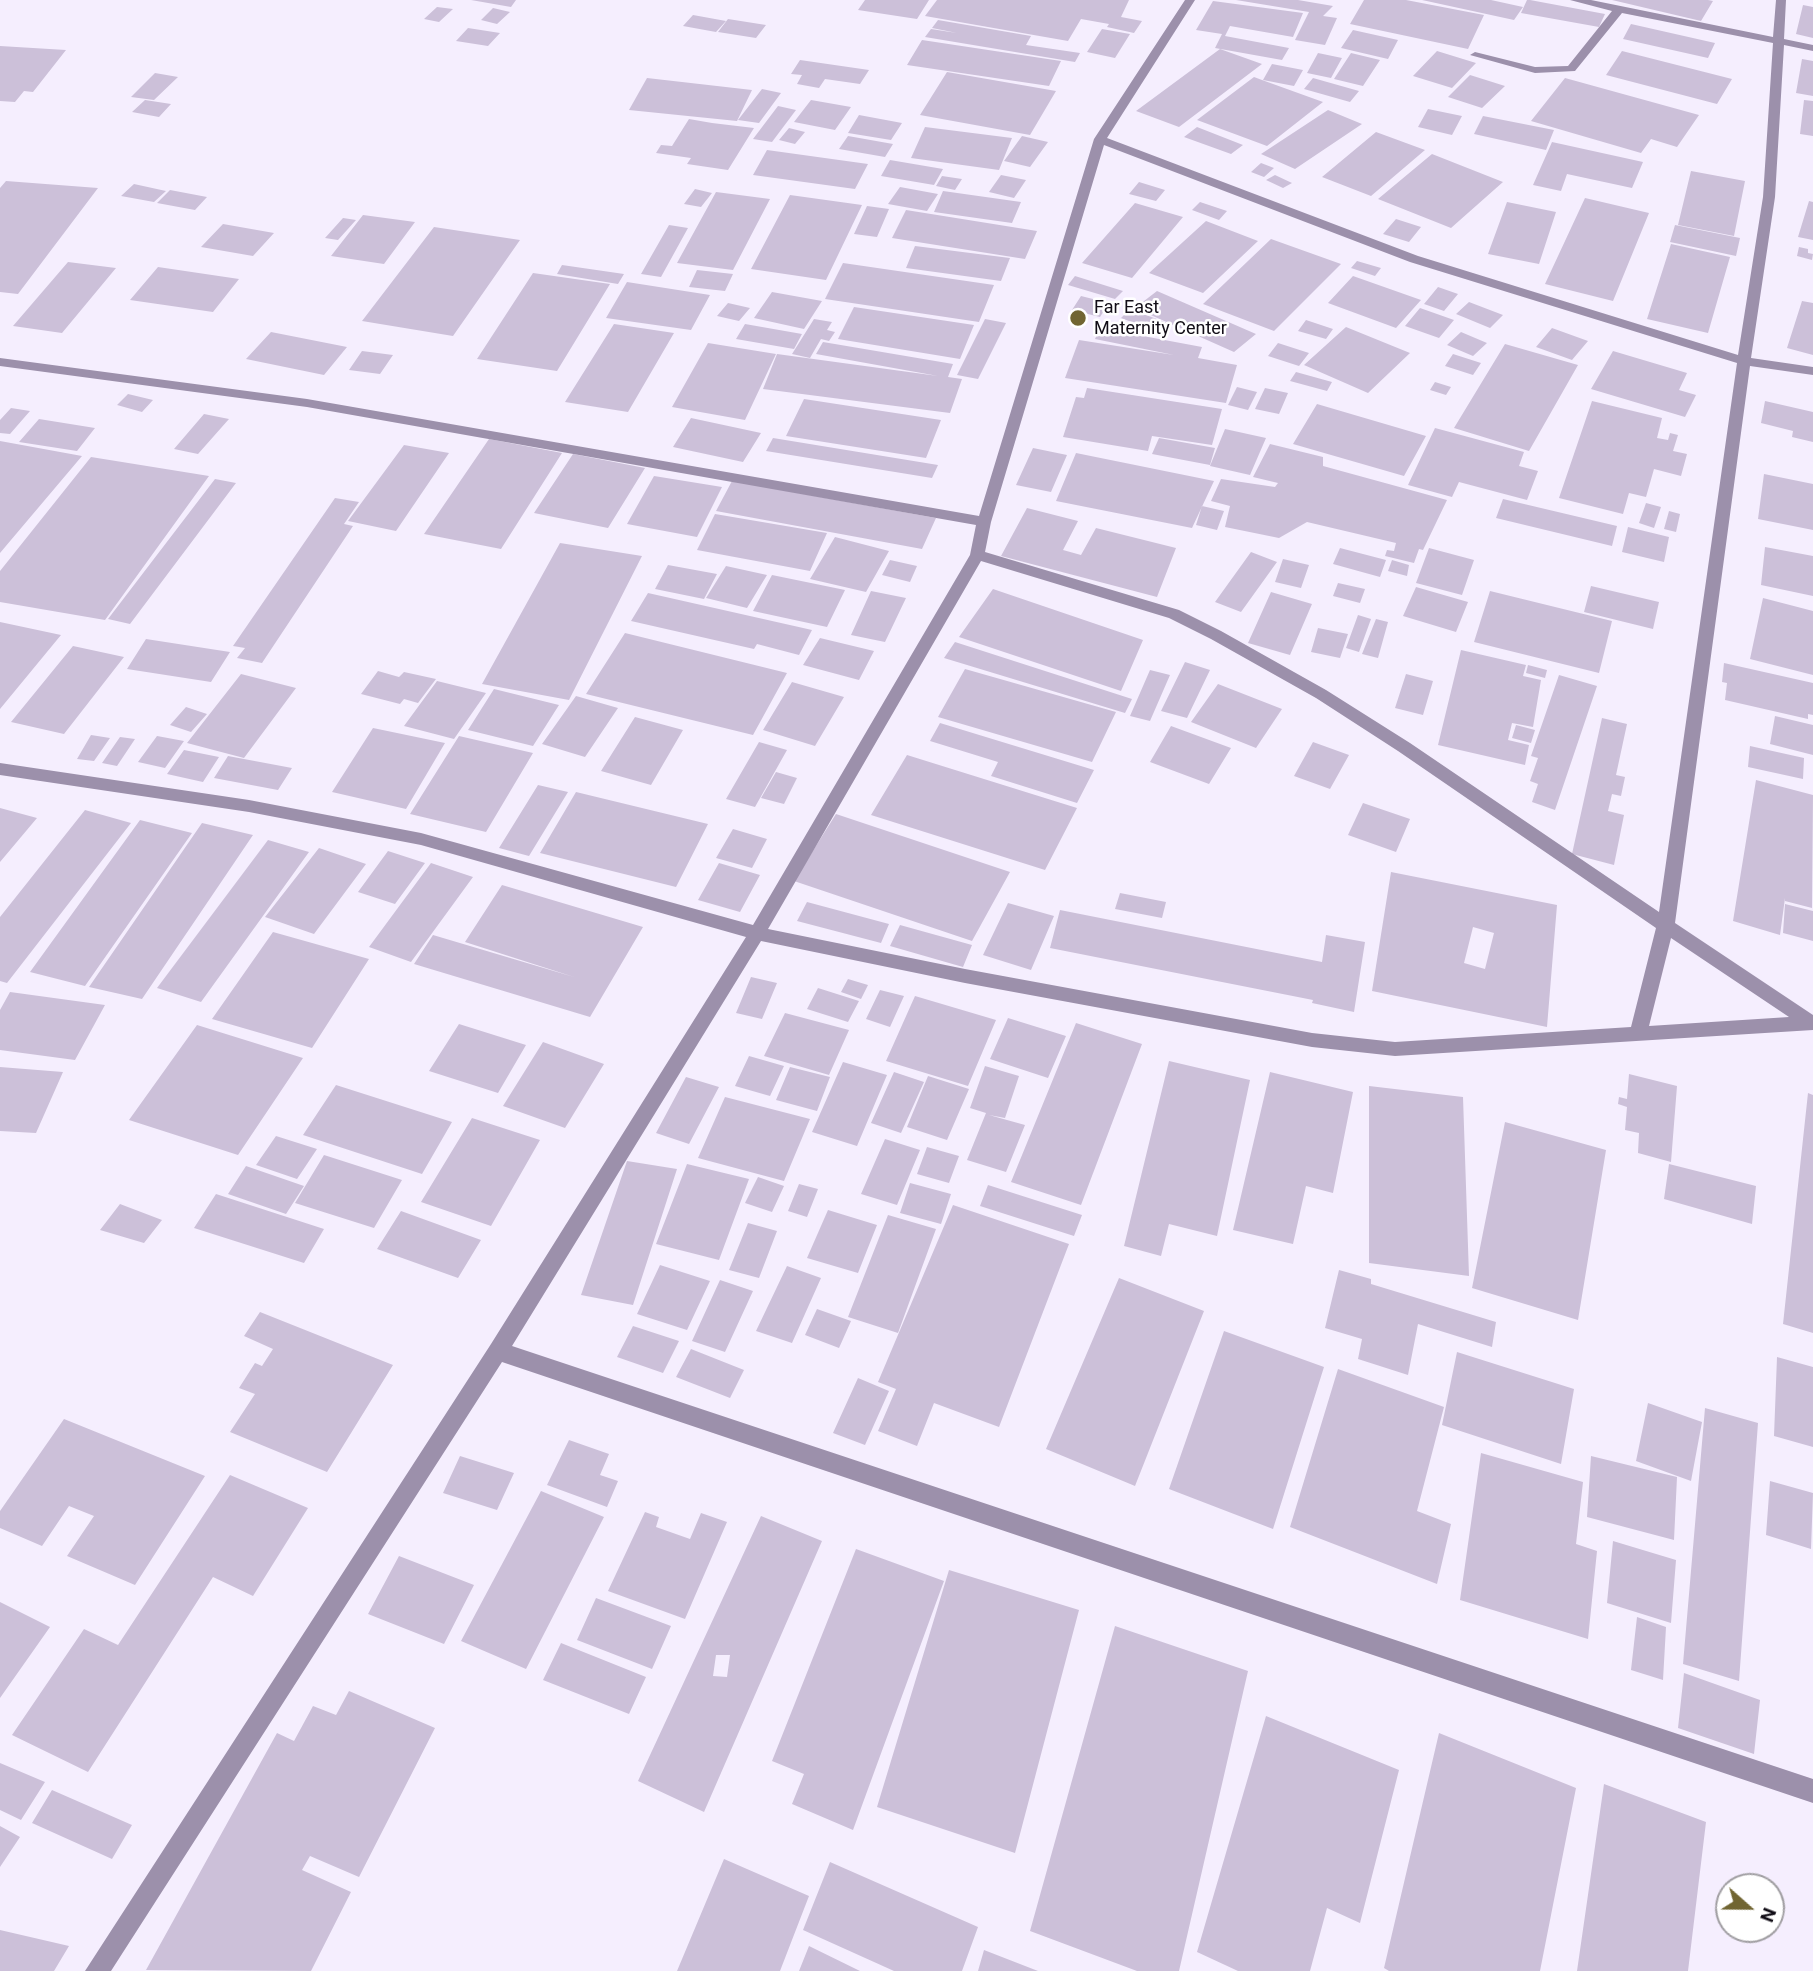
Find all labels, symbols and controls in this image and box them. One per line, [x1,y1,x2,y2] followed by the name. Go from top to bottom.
[1094,297,1227,340] place label: Far East Maternity Center
[1068,308,1088,328] marker: Far East Maternity Center
[1715,1873,1785,1943] north arrow
[1755,1905,1781,1925] text: N

